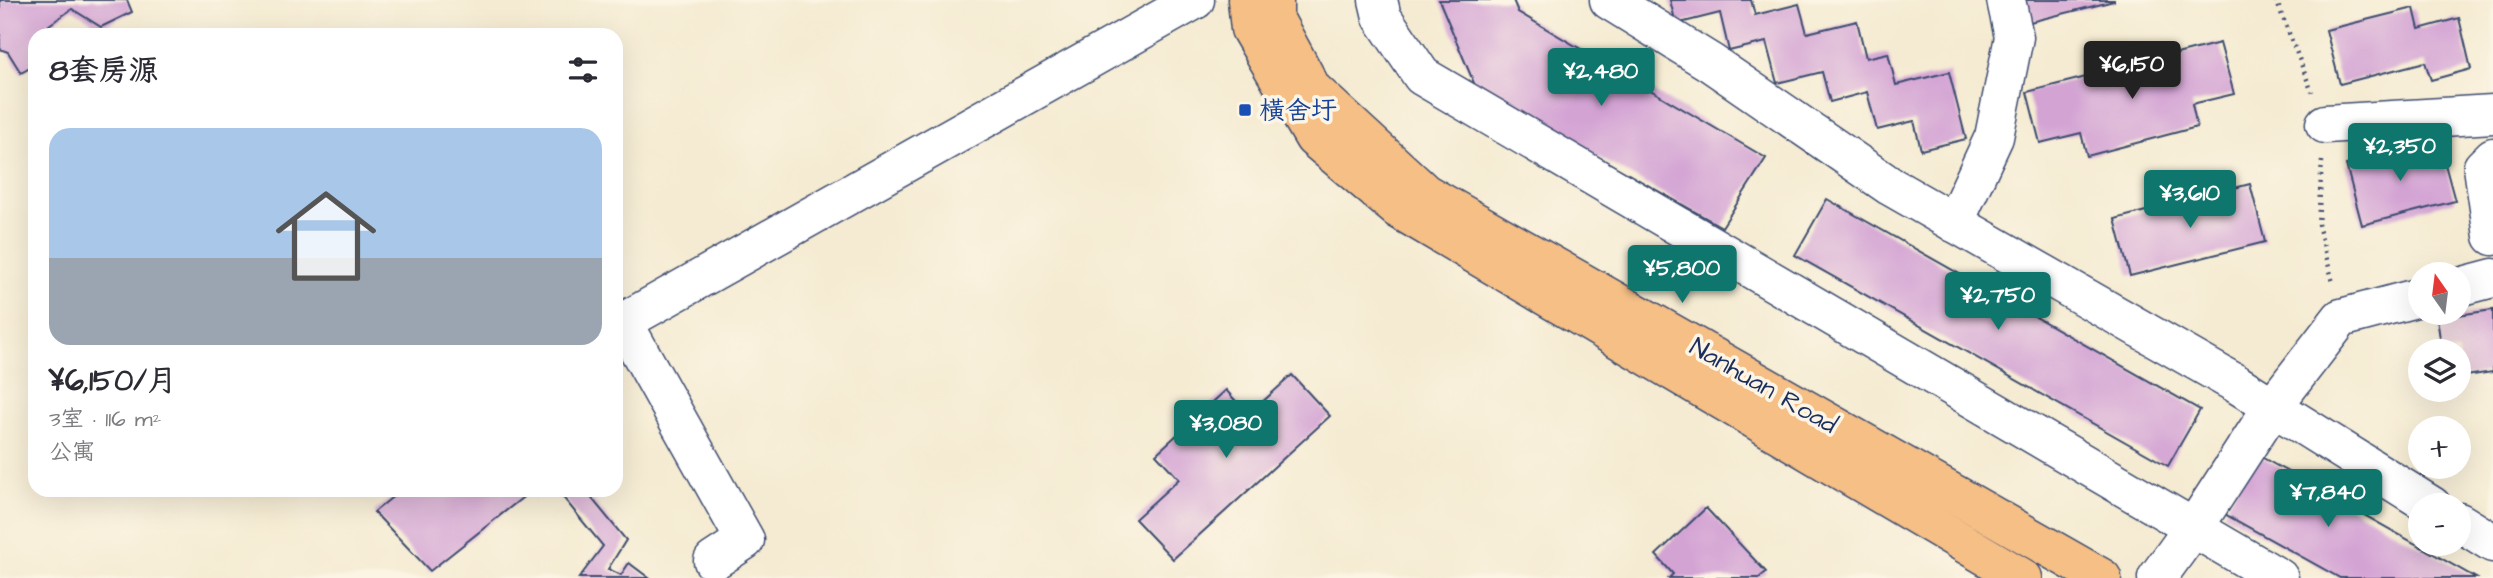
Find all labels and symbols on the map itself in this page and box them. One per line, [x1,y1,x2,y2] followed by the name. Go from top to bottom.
[2075,42,2189,101] pin: ¥6,150
[1544,48,1658,108] pin: ¥2,480
[1259,93,1337,129] place label: 横舍圩
[1237,102,1253,118] marker: 横舍圩
[2343,124,2457,183] pin: ¥2,350
[2133,170,2247,230] pin: ¥3,610
[1625,246,1739,305] pin: ¥5,800
[2408,262,2471,326] north arrow
[1941,272,2055,332] pin: ¥2,750
[1683,329,1844,443] street label: Nanhuan Road
[1169,400,1283,460] pin: ¥3,080
[2271,470,2385,529] pin: ¥7,840

